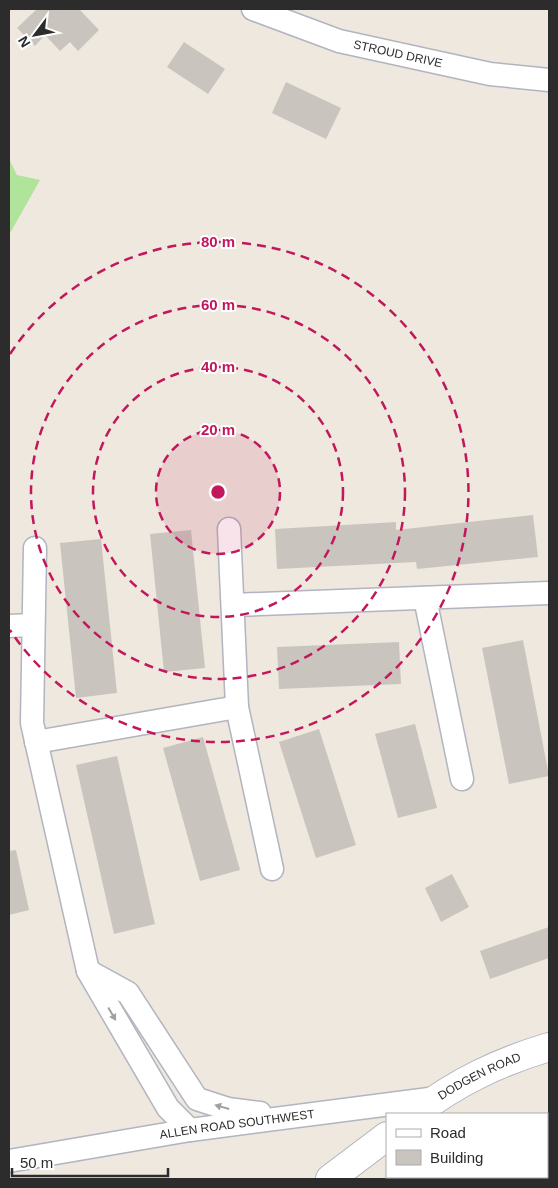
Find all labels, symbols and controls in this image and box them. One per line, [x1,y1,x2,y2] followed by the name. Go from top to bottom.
[10,10,60,60] north arrow
[15,33,33,50] text: N
[352,37,444,70] street label: STROUD DRIVE
[201,233,235,250] text: 80 m
[201,296,235,313] text: 60 m
[201,358,235,375] text: 40 m
[201,421,235,438] text: 20 m
[209,483,227,501] centre of rings
[108,1006,116,1021] one-way arrow
[435,1050,523,1103] street label: DODGEN ROAD
[215,1102,230,1110] one-way arrow
[159,1107,316,1142] street label: ALLEN ROAD SOUTHWEST
[386,1113,548,1178] legend
[430,1124,466,1141] text: Road
[12,1146,169,1178] scale bar
[430,1149,483,1166] text: Building
[20,1154,53,1171] text: 50 m

